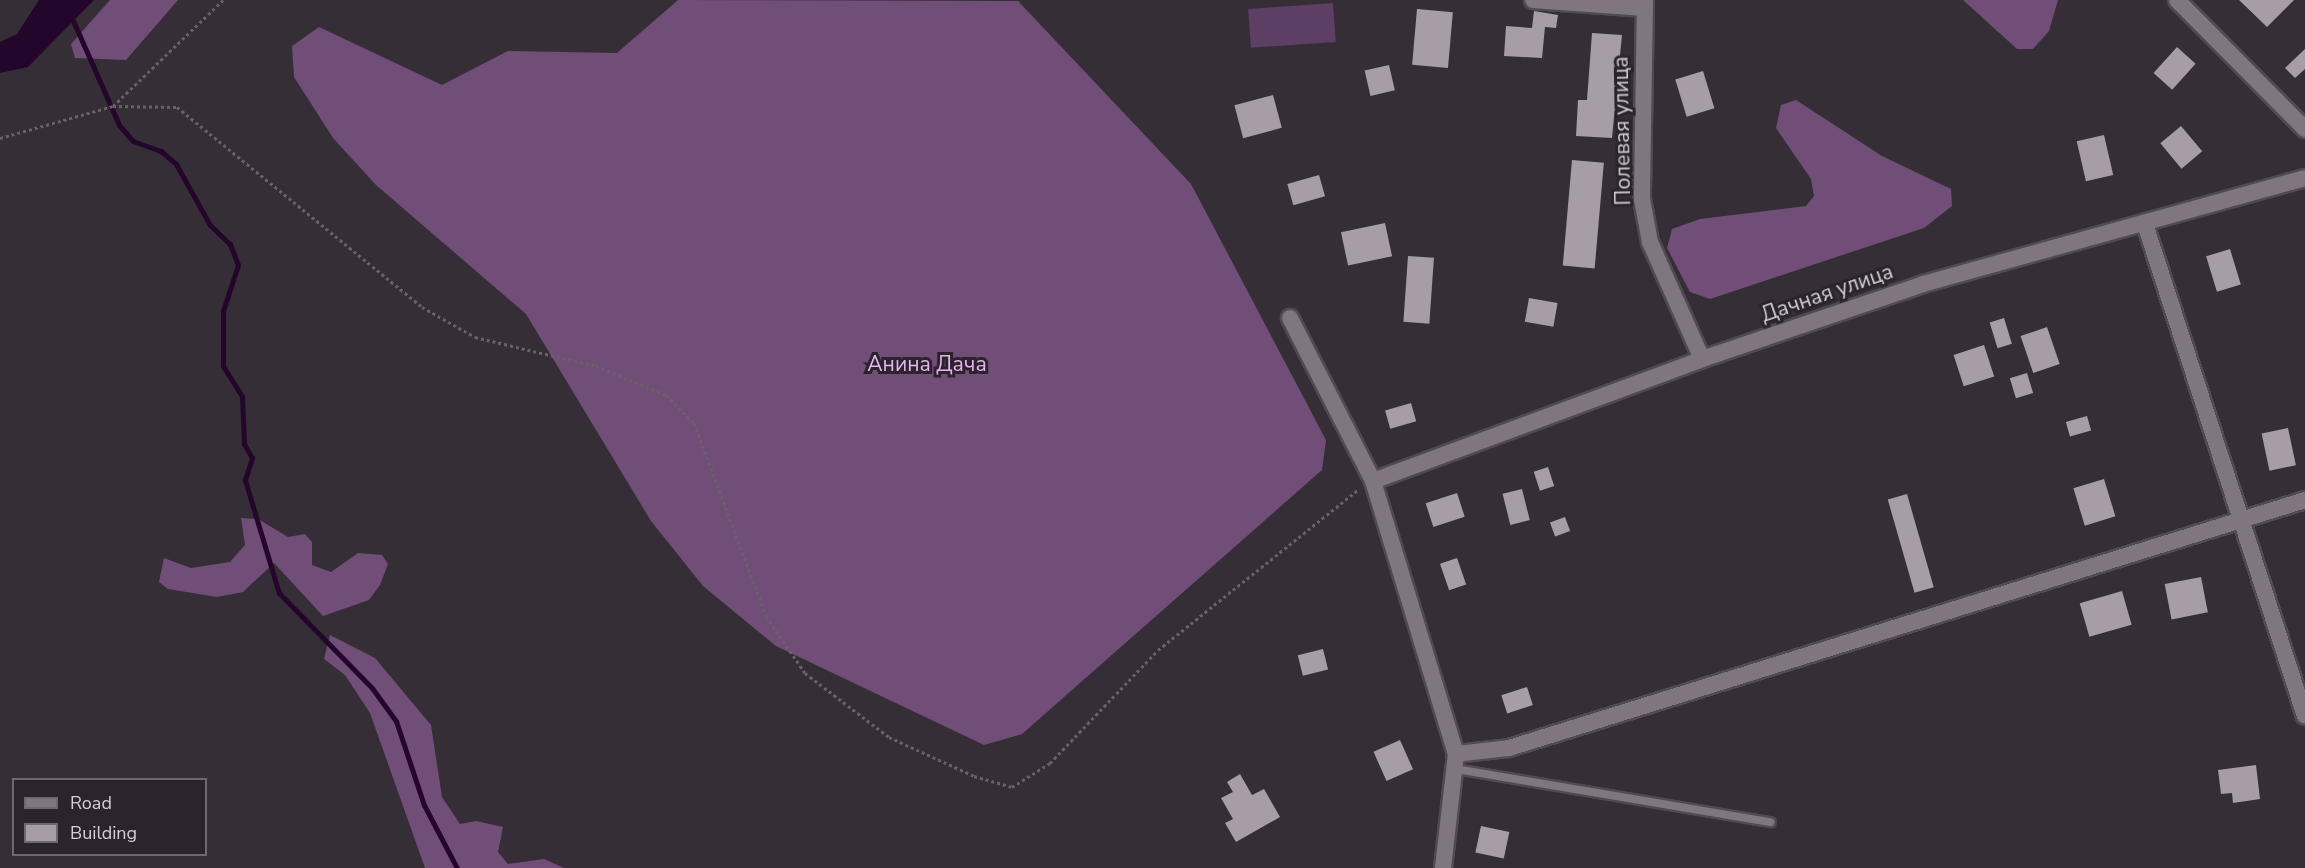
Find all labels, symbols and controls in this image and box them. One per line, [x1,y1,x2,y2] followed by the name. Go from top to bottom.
[1608,56,1636,206] street label: Полевая улица
[1758,259,1896,327] street label: Дачная улица
[867,351,987,377] park label: Анина Дача
[12,778,207,856] legend
[70,791,112,815] text: Road
[70,821,137,845] text: Building

